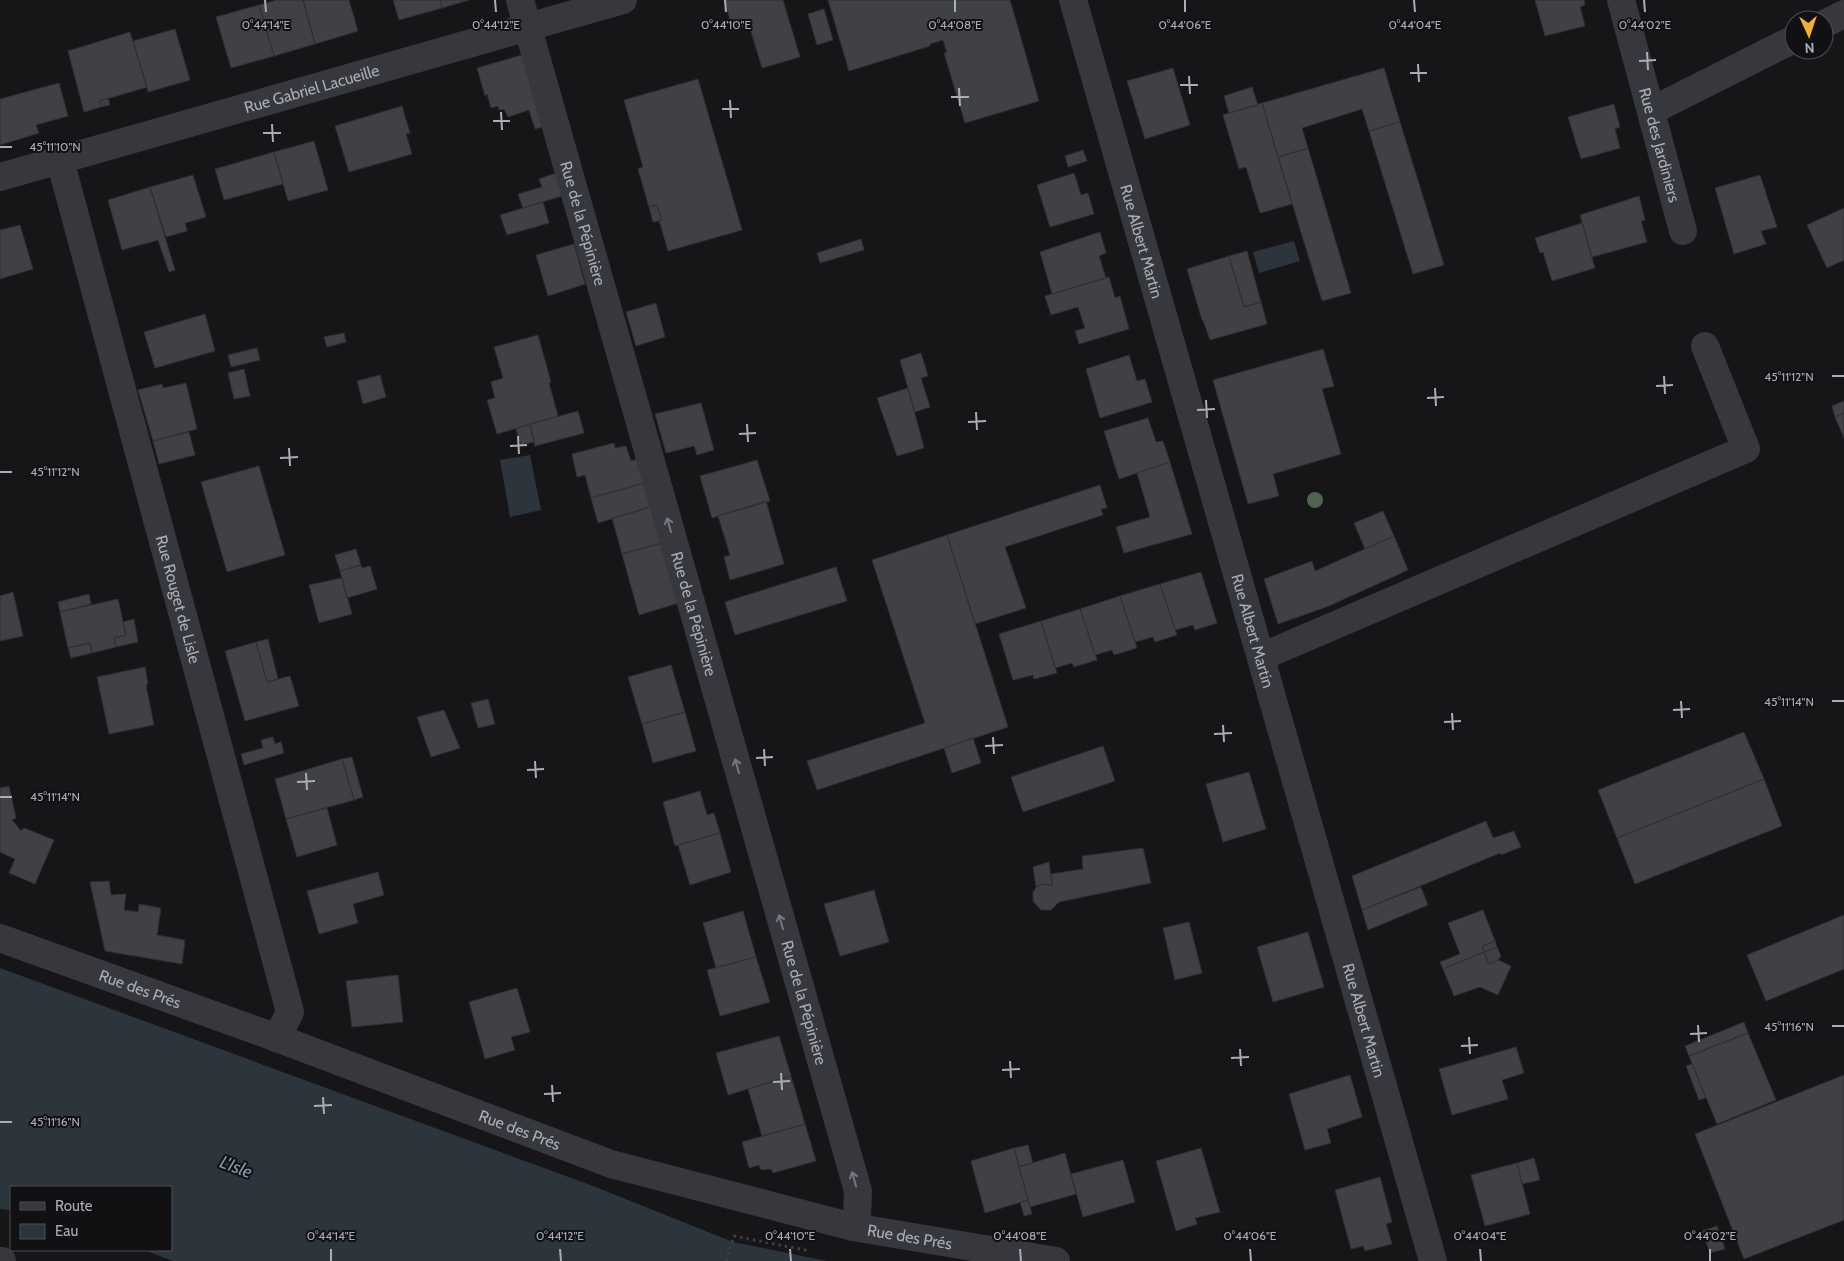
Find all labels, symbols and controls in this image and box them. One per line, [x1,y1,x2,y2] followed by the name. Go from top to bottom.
[1784,10,1834,60] north arrow
[242,17,291,32] text: 0°44'14"E
[472,17,520,32] text: 0°44'12"E
[701,17,751,32] text: 0°44'10"E
[928,17,982,32] text: 0°44'08"E
[1158,17,1212,32] text: 0°44'06"E
[1388,17,1442,32] text: 0°44'04"E
[1619,17,1672,32] text: 0°44'02"E
[1804,39,1815,57] text: N
[242,60,381,117] street label: Rue Gabriel Lacueille
[1635,85,1684,205] street label: Rue des Jardiniers
[29,139,81,154] text: 45°11'10"N
[557,159,610,288] street label: Rue de la Pépinière
[1117,182,1167,301] street label: Rue Albert Martin
[1764,369,1814,384] text: 45°11'12"N
[30,464,80,479] text: 45°11'12"N
[664,518,673,534] one-way arrow
[152,533,205,666] street label: Rue Rouget de Lisle
[667,549,721,678] street label: Rue de la Pépinière
[1228,572,1278,690] street label: Rue Albert Martin
[1764,694,1814,709] text: 45°11'14"N
[732,758,742,774] one-way arrow
[30,789,80,804] text: 45°11'14"N
[776,915,786,931] one-way arrow
[778,938,831,1067] street label: Rue de la Pépinière
[1339,961,1390,1080] street label: Rue Albert Martin
[97,965,184,1012] street label: Rue des Prés
[1764,1019,1814,1034] text: 45°11'16"N
[476,1106,564,1154] street label: Rue des Prés
[30,1114,80,1129] text: 45°11'16"N
[217,1151,255,1183] water label: L'Isle
[849,1172,859,1188] one-way arrow
[10,1186,172,1251] legend
[55,1197,93,1215] text: Route
[866,1220,954,1253] street label: Rue des Prés
[55,1222,78,1240] text: Eau
[307,1228,356,1243] text: 0°44'14"E
[536,1228,584,1243] text: 0°44'12"E
[765,1228,815,1243] text: 0°44'10"E
[993,1228,1047,1243] text: 0°44'08"E
[1223,1228,1277,1243] text: 0°44'06"E
[1453,1228,1507,1243] text: 0°44'04"E
[1684,1228,1737,1243] text: 0°44'02"E

